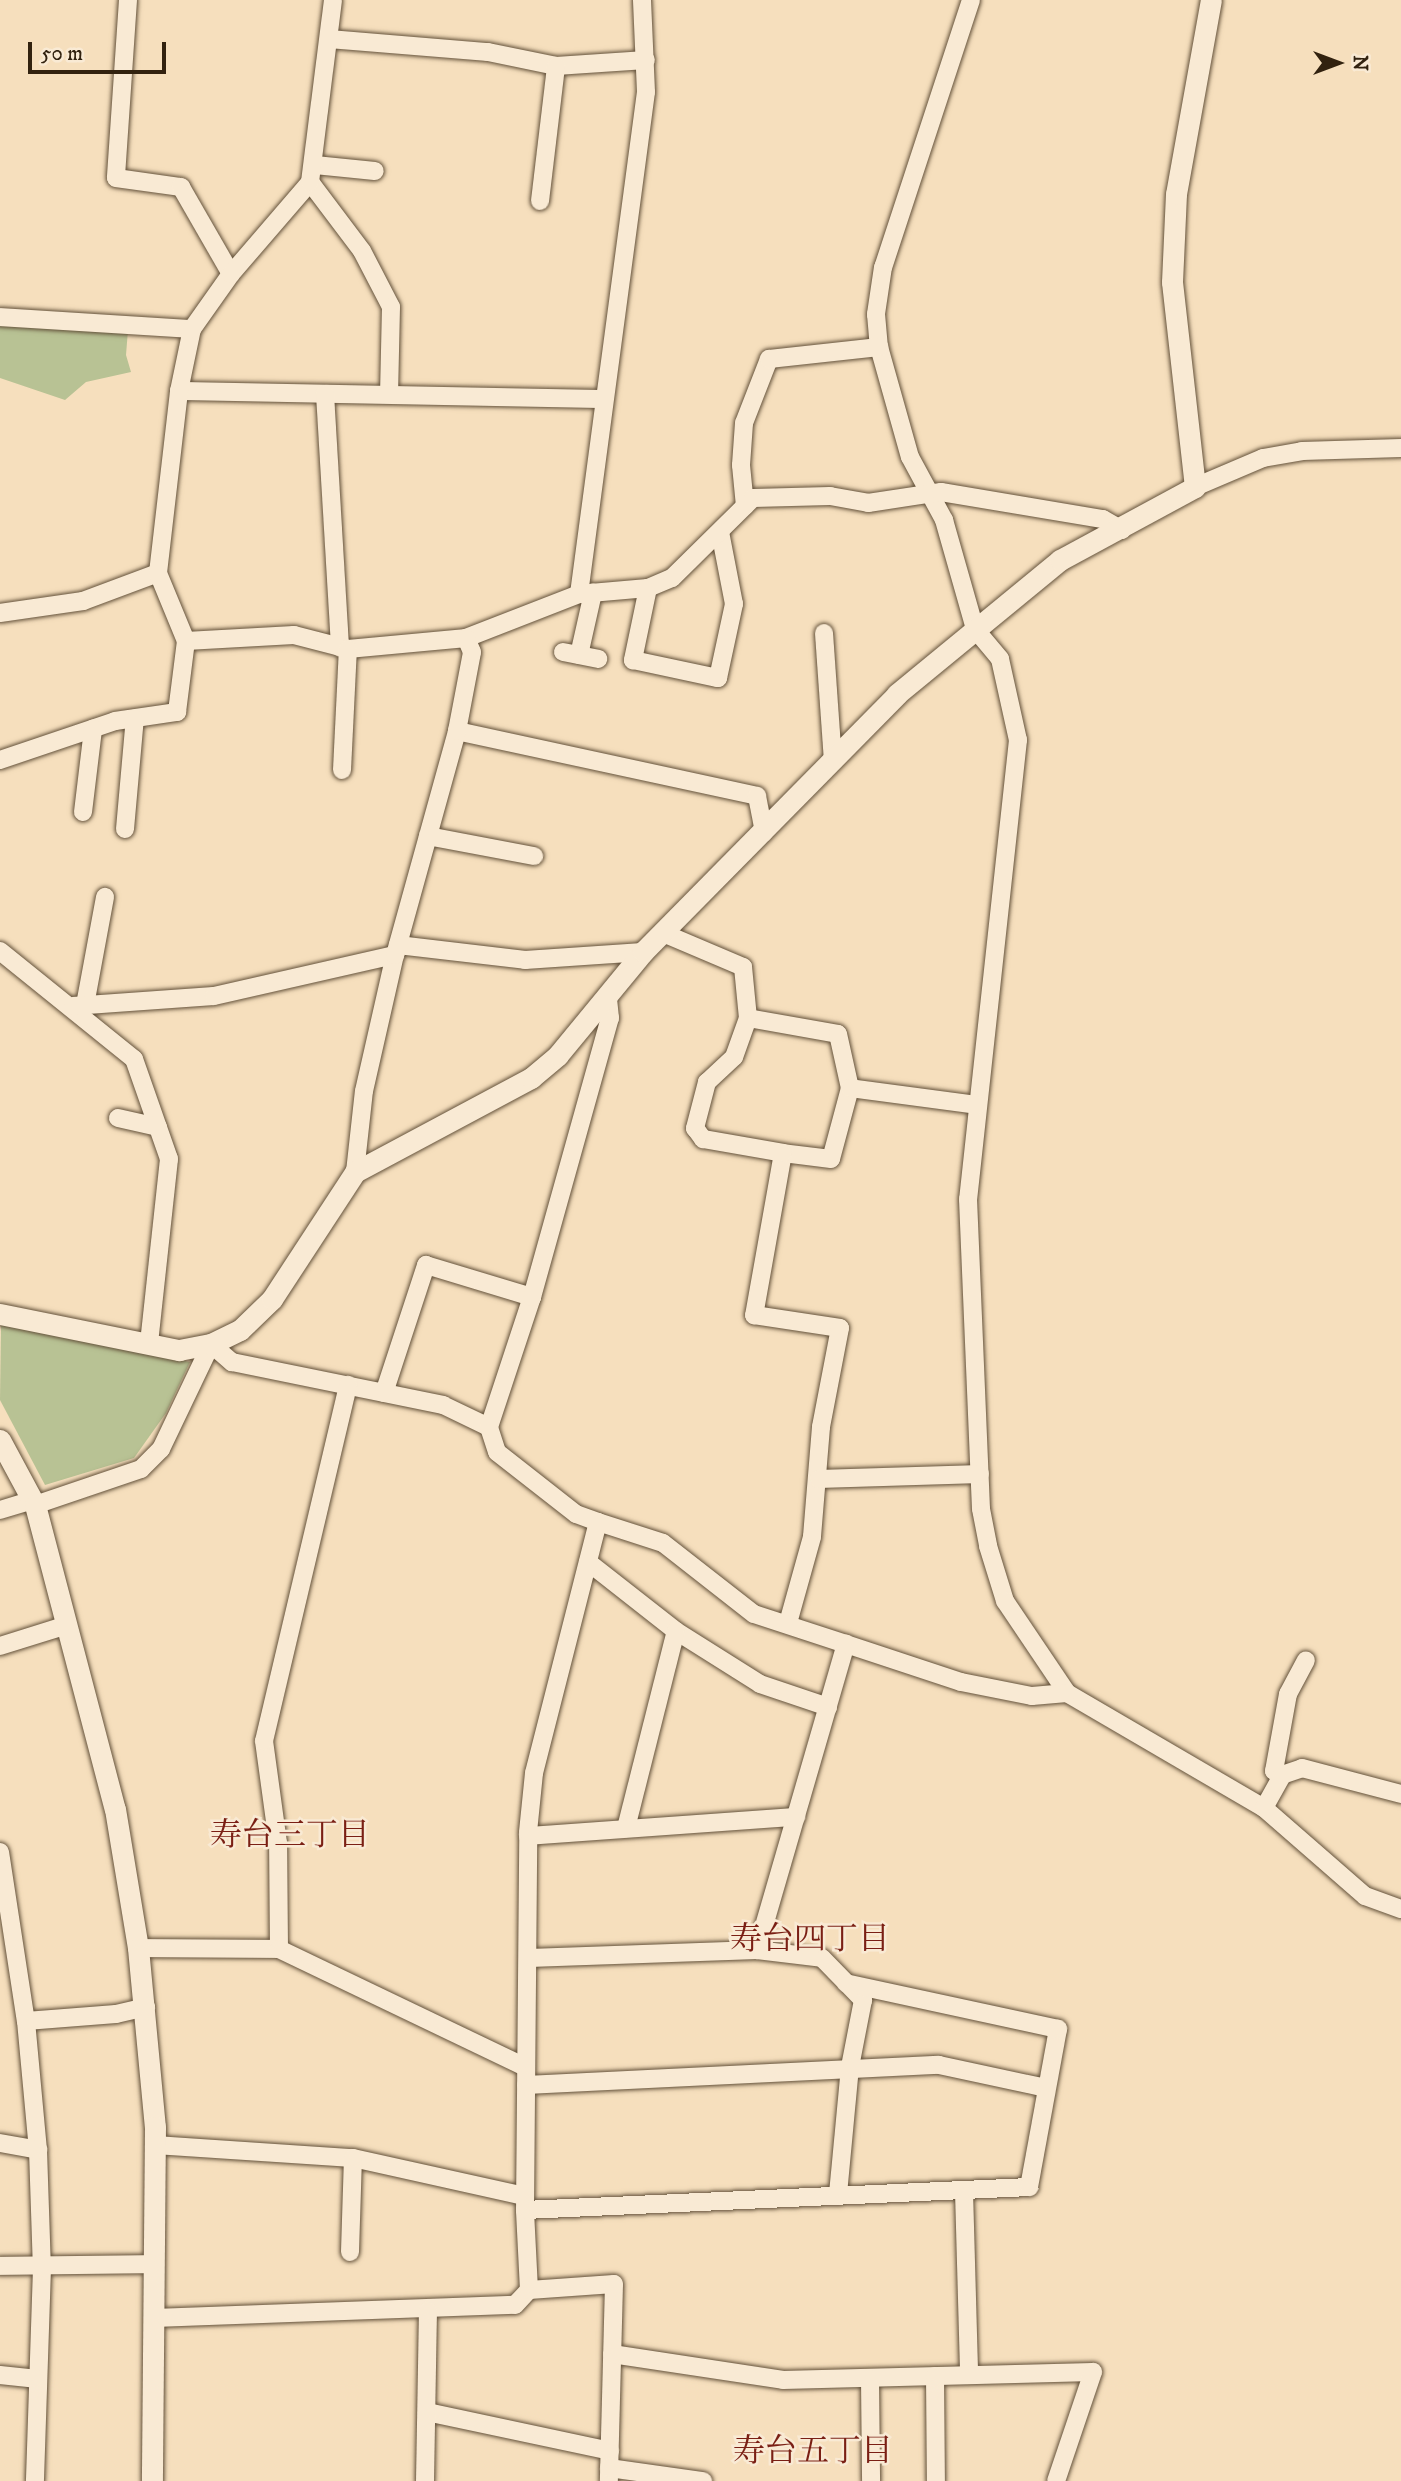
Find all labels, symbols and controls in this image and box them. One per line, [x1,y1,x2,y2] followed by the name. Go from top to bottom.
[32,28,170,72] scale bar
[1303,28,1373,98] north arrow
[41,41,83,67] text: 50 m
[1348,55,1371,71] text: N
[210,1817,370,1855] district label: 寿台三丁目
[730,1921,890,1959] district label: 寿台四丁目
[733,2433,893,2471] district label: 寿台五丁目

